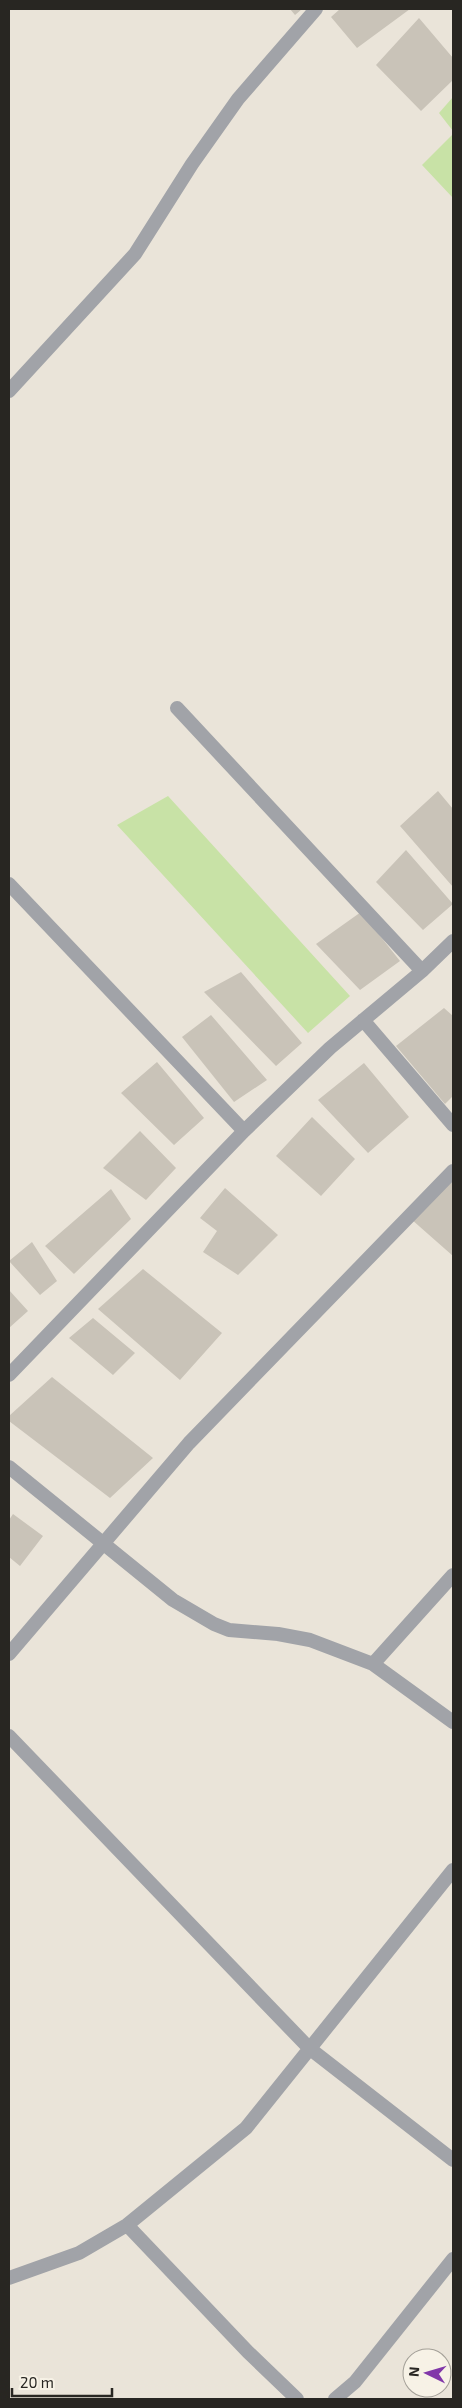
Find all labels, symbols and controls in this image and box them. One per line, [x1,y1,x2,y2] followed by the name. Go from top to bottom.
[402,2348,452,2398] north arrow
[12,2366,112,2398] scale bar
[405,2366,422,2378] text: N
[20,2373,54,2391] text: 20 m

